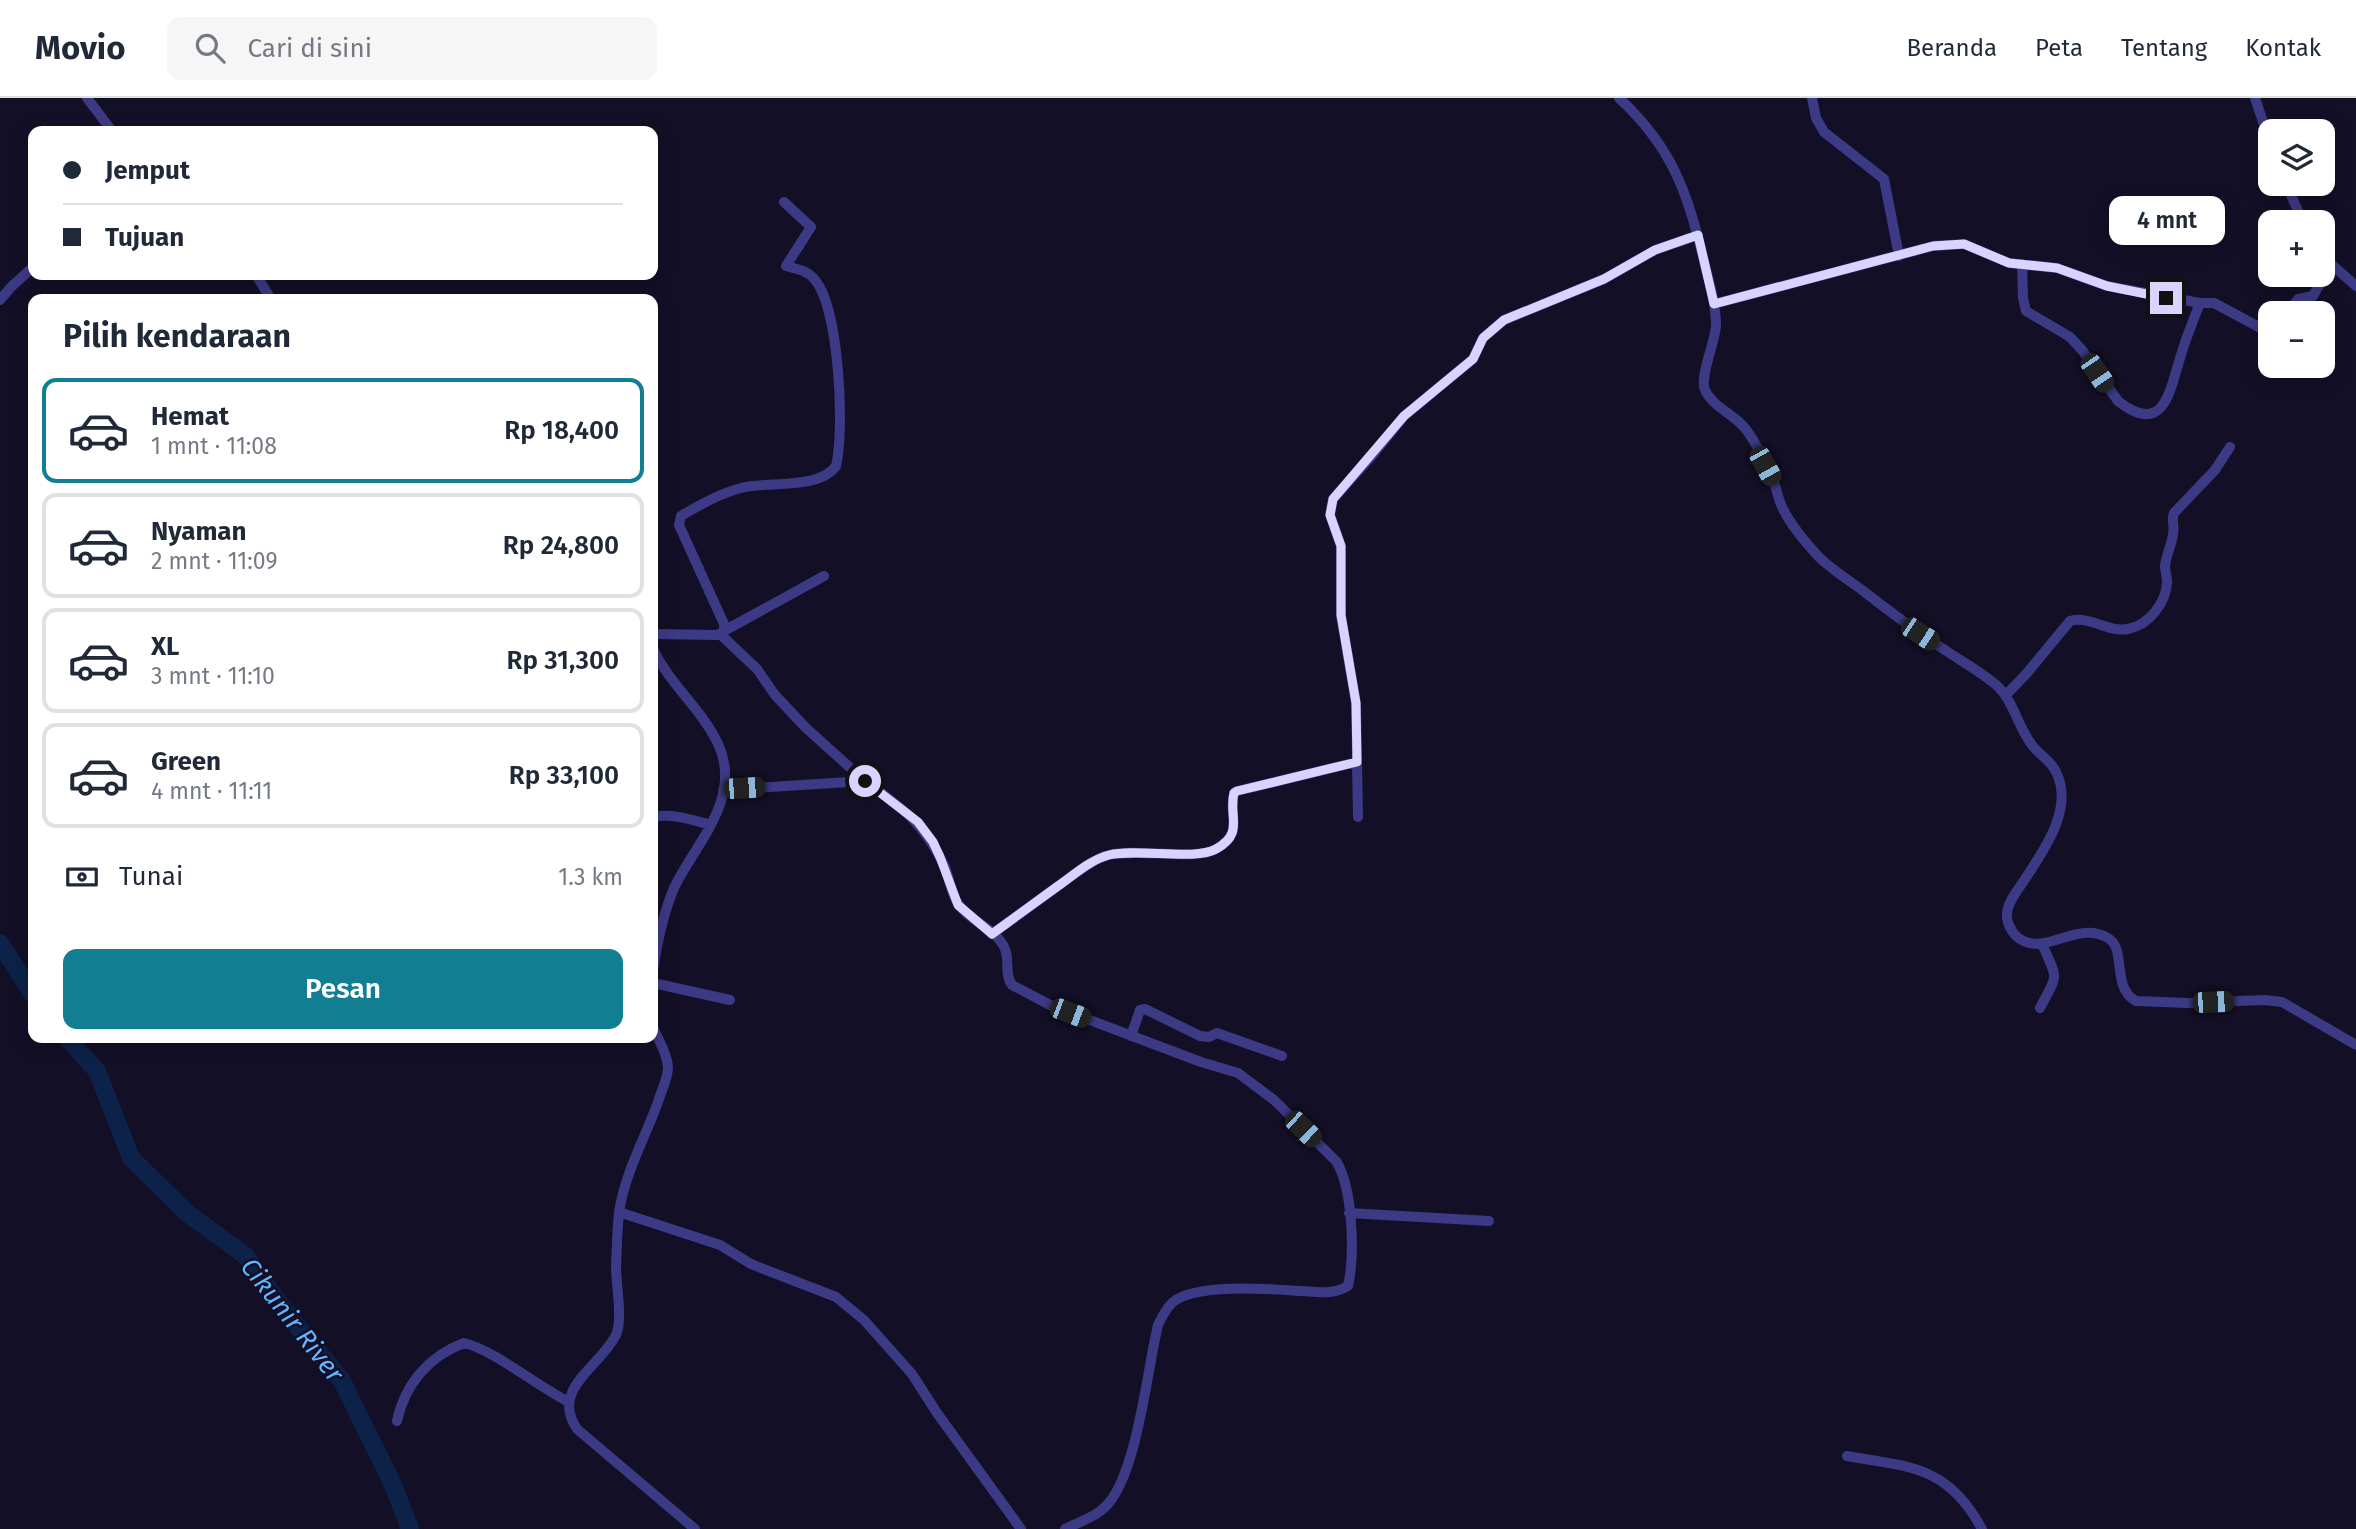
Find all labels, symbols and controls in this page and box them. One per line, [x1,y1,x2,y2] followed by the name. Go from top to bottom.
[167,17,657,80] search box
[35,28,125,68] text: Movio
[191,29,229,67] icon: search
[247,33,372,64] text: Cari di sini
[1906,34,1997,62] text: Beranda
[2035,34,2083,62] text: Peta
[2121,34,2207,62] text: Tentang
[2245,34,2321,62] text: Kontak
[2258,119,2335,378] map controls
[2258,119,2335,196] button: layers
[105,155,190,186] text: Jemput
[2108,197,2224,246] callout: 4 mnt
[2137,206,2197,234] text: 4 mnt
[2258,210,2335,287] button: +
[105,222,184,253] text: Tujuan
[2150,282,2182,314] route end
[2258,301,2335,378] button: −
[63,317,291,355] text: Pilih kendaraan
[2077,350,2118,396] car
[67,399,130,462] icon: car
[151,401,229,432] text: Hemat
[504,415,619,446] text: Rp 18,400
[151,432,277,460] text: 1 mnt · 11:08
[1746,443,1785,489] car
[67,514,130,577] icon: car
[151,516,247,547] text: Nyaman
[503,530,619,561] text: Rp 24,800
[151,547,277,575] text: 2 mnt · 11:09
[1897,614,1944,654] car
[67,629,130,692] icon: car
[151,631,179,662] text: XL
[506,645,619,676] text: Rp 31,300
[151,662,275,690] text: 3 mnt · 11:10
[67,744,130,807] icon: car
[151,746,221,777] text: Green
[509,760,619,791] text: Rp 33,100
[849,765,881,797] route start
[723,776,766,800] car
[151,777,272,805] text: 4 mnt · 11:11
[63,858,101,896] icon: cash
[119,861,183,892] text: Tunai
[558,863,623,891] text: 1.3 km
[63,949,623,1029] button: Pesan
[2192,991,2235,1013] car
[1047,996,1094,1030] car
[1281,1107,1326,1151] car
[234,1252,351,1389] water label: Cikunir River

